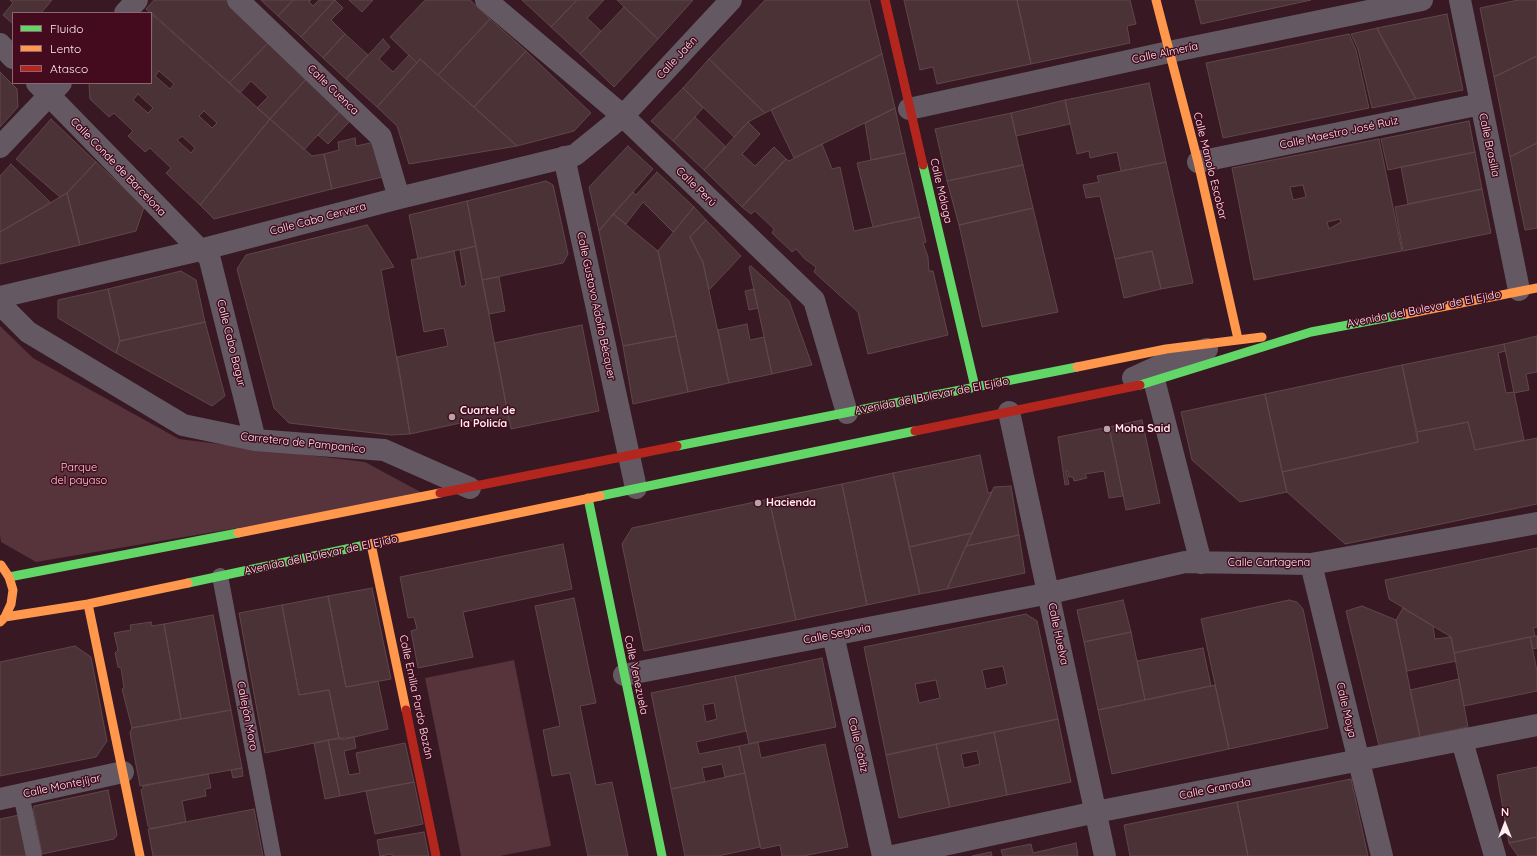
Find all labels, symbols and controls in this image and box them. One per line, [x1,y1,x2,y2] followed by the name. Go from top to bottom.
[12,12,152,84] legend
[50,21,83,36] text: Fluido
[654,34,700,82] street label: Calle Jaén
[1131,40,1199,66] street label: Calle Almería
[50,41,81,56] text: Lento
[50,61,88,76] text: Atasco
[305,62,361,118] street label: Calle Cuenca
[1190,111,1230,221] street label: Calle Manolo Escobar
[1476,112,1502,178] street label: Calle Brasilia
[1278,114,1400,152] street label: Calle Maestro José Ruiz
[67,115,169,219] street label: Calle Conde de Barcelona
[927,157,955,225] street label: Calle Málaga
[673,164,719,210] street label: Calle Perú
[268,200,368,238] street label: Calle Cabo Cervera
[574,231,618,381] street label: Calle Gustavo Adolfo Bécquer
[1346,288,1502,330] street label: Avenida del Bulevar de El Ejido
[214,298,248,388] street label: Calle Cabo Bagur
[854,375,1010,417] street label: Avenida del Bulevar de El Ejido
[460,404,515,430] place label: Cuartel de la Policía
[447,412,457,422] marker: Cuartel de la Policía
[1115,422,1170,436] place label: Moha Said
[1102,424,1112,434] marker: Moha Said
[240,430,366,456] street label: Carretera de Pampanico
[51,461,107,487] park label: Parque del payaso
[766,496,816,510] place label: Hacienda
[753,498,763,508] marker: Hacienda
[243,532,399,578] street label: Avenida del Bulevar de El Ejido
[1228,556,1310,570] street label: Calle Cartagena
[1045,602,1071,666] street label: Calle Huelva
[802,621,872,647] street label: Calle Segovia
[396,634,436,760] street label: Calle Emilia Pardo Bazán
[621,634,651,716] street label: Calle Venezuela
[234,680,260,752] street label: Callejón Moro
[1333,681,1359,739] street label: Calle Moya
[845,716,871,774] street label: Calle Cádiz
[22,771,102,801] street label: Calle Montejíjar
[1178,776,1252,802] street label: Calle Granada
[1485,804,1525,844] north arrow
[1501,805,1509,819] text: N

